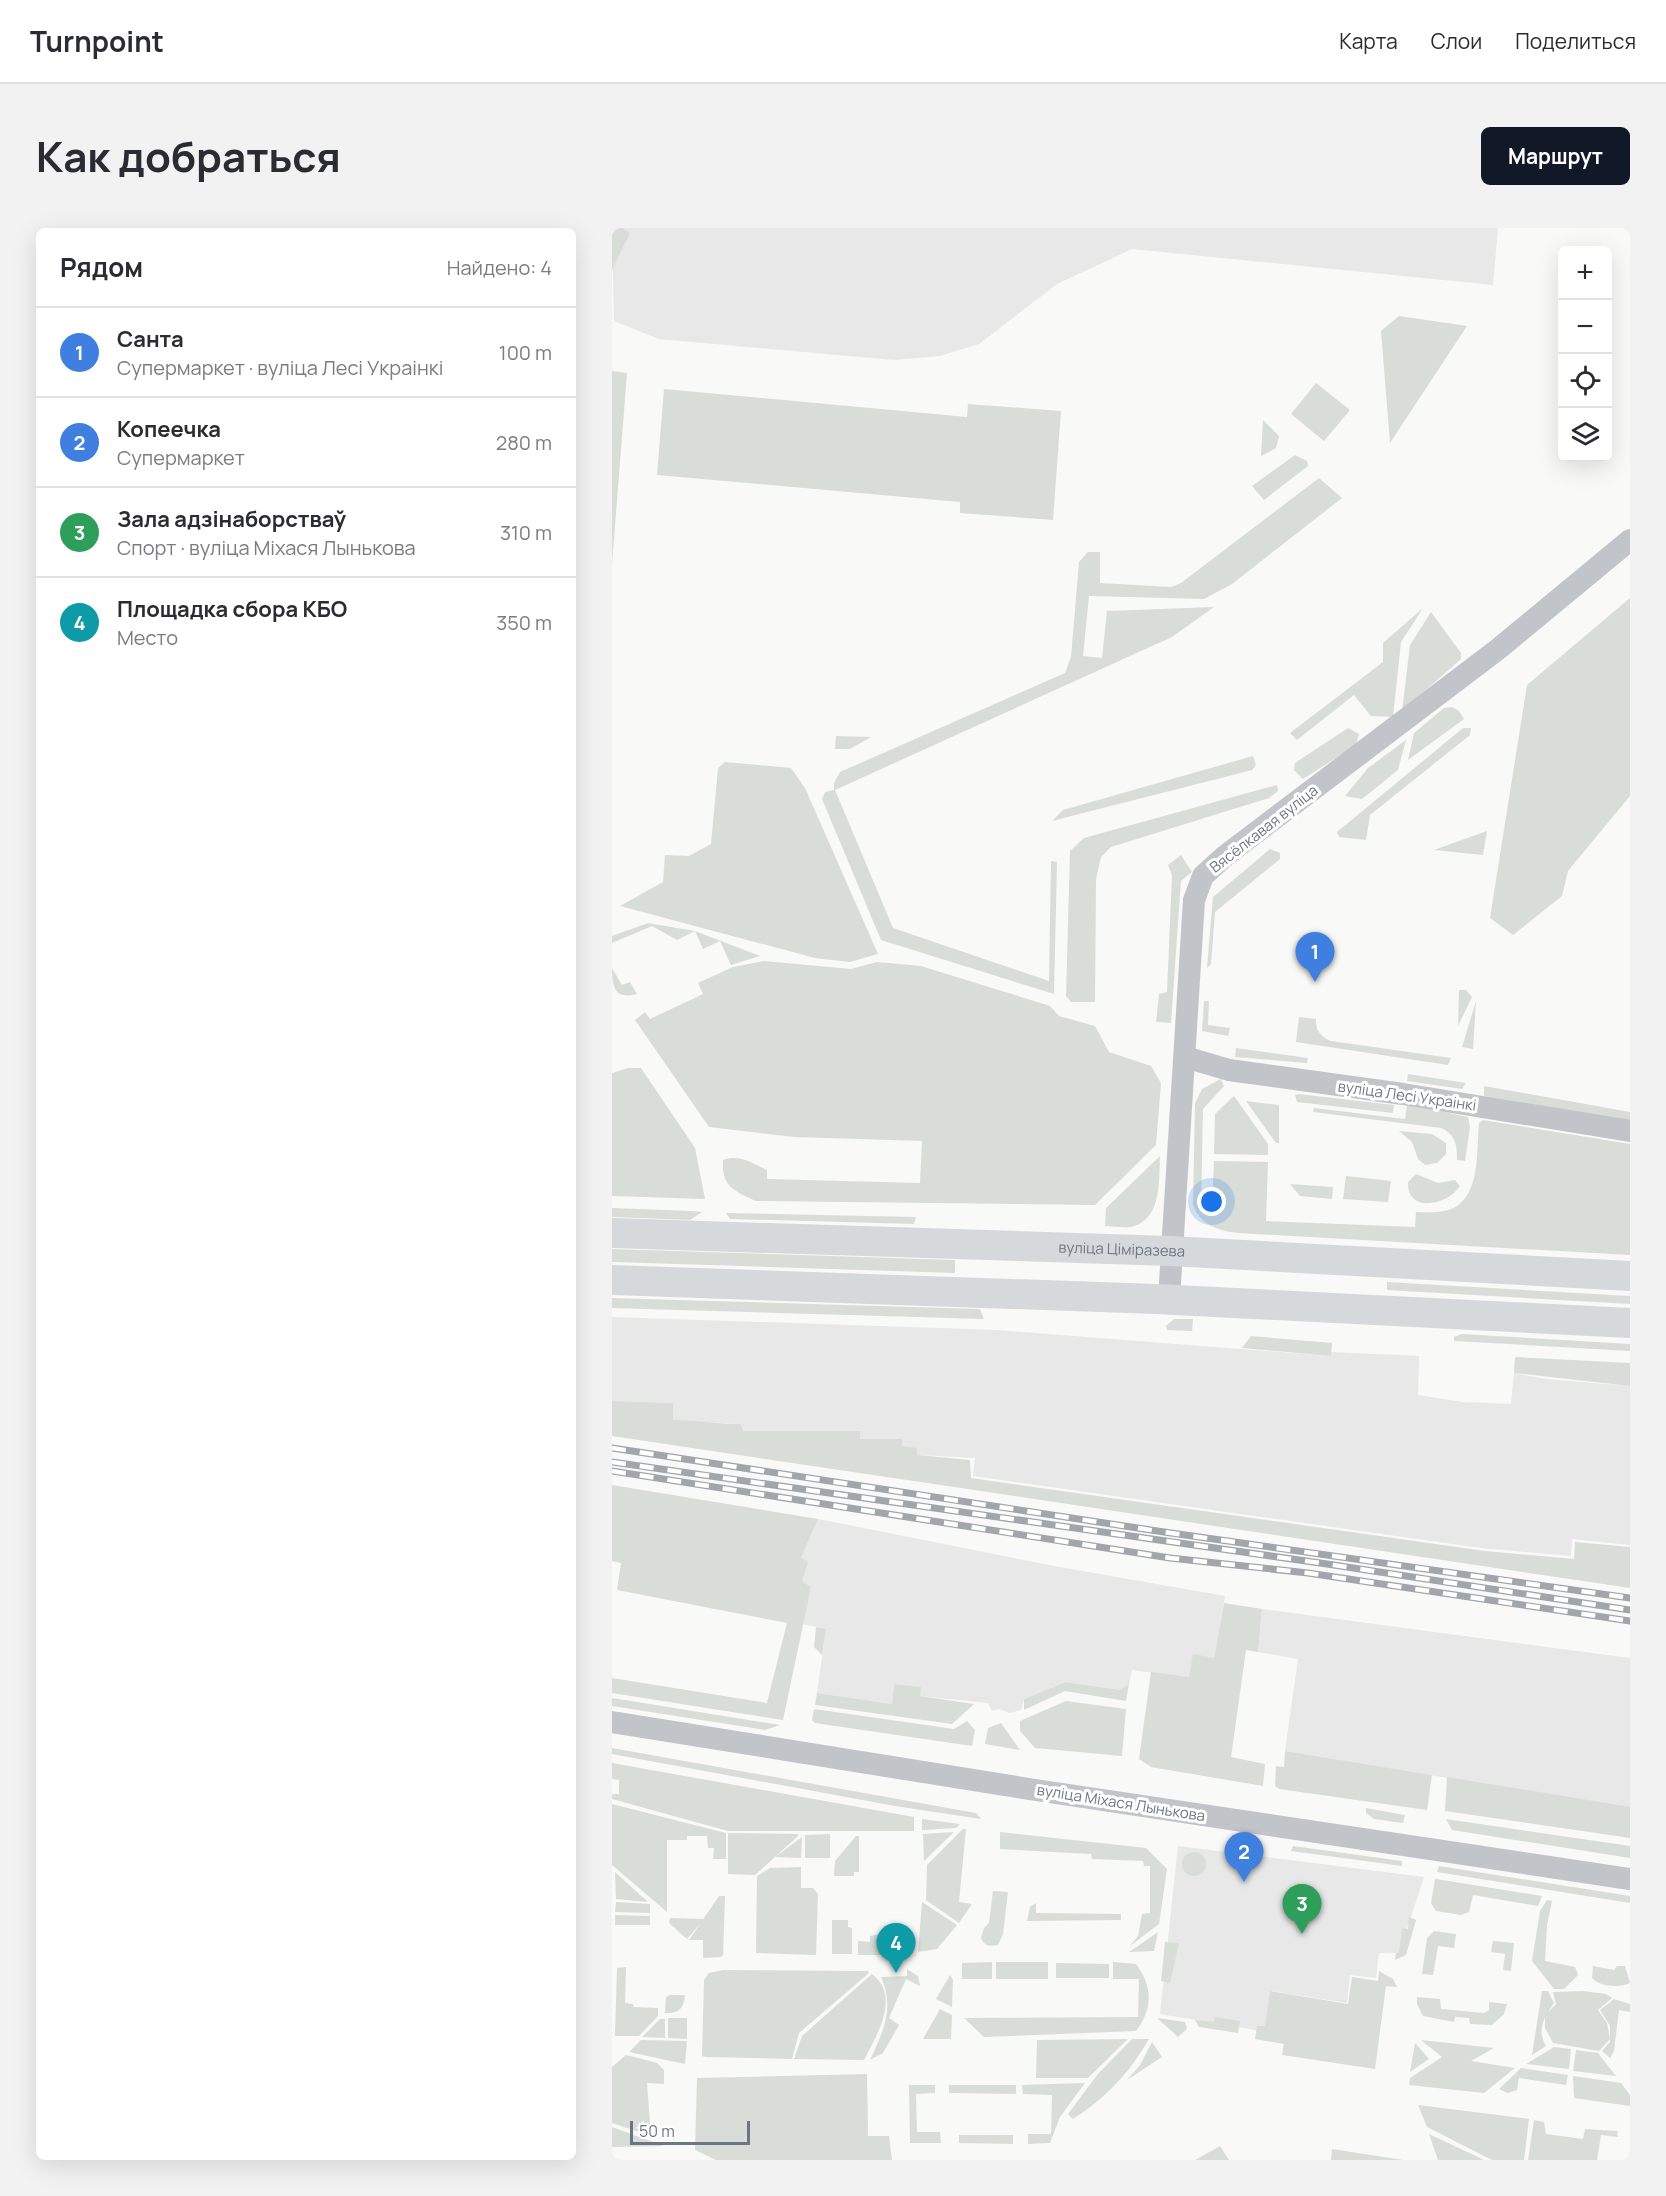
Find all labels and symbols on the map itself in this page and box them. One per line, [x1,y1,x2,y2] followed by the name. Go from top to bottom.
[1205,780,1322,878] street label: Вясёлкавая вуліца
[1296,932,1334,982] pin: 1
[1337,1075,1478,1116] street label: вуліца Лесі Украінкі
[1197,1187,1226,1216] your location
[1058,1236,1186,1262] street label: вуліца Ціміразева
[1036,1779,1207,1826] street label: вуліца Міхася Лынькова
[1224,1832,1264,1882] pin: 2
[1282,1884,1322,1934] pin: 3
[876,1924,916,1973] pin: 4
[630,2118,750,2146] scale bar

